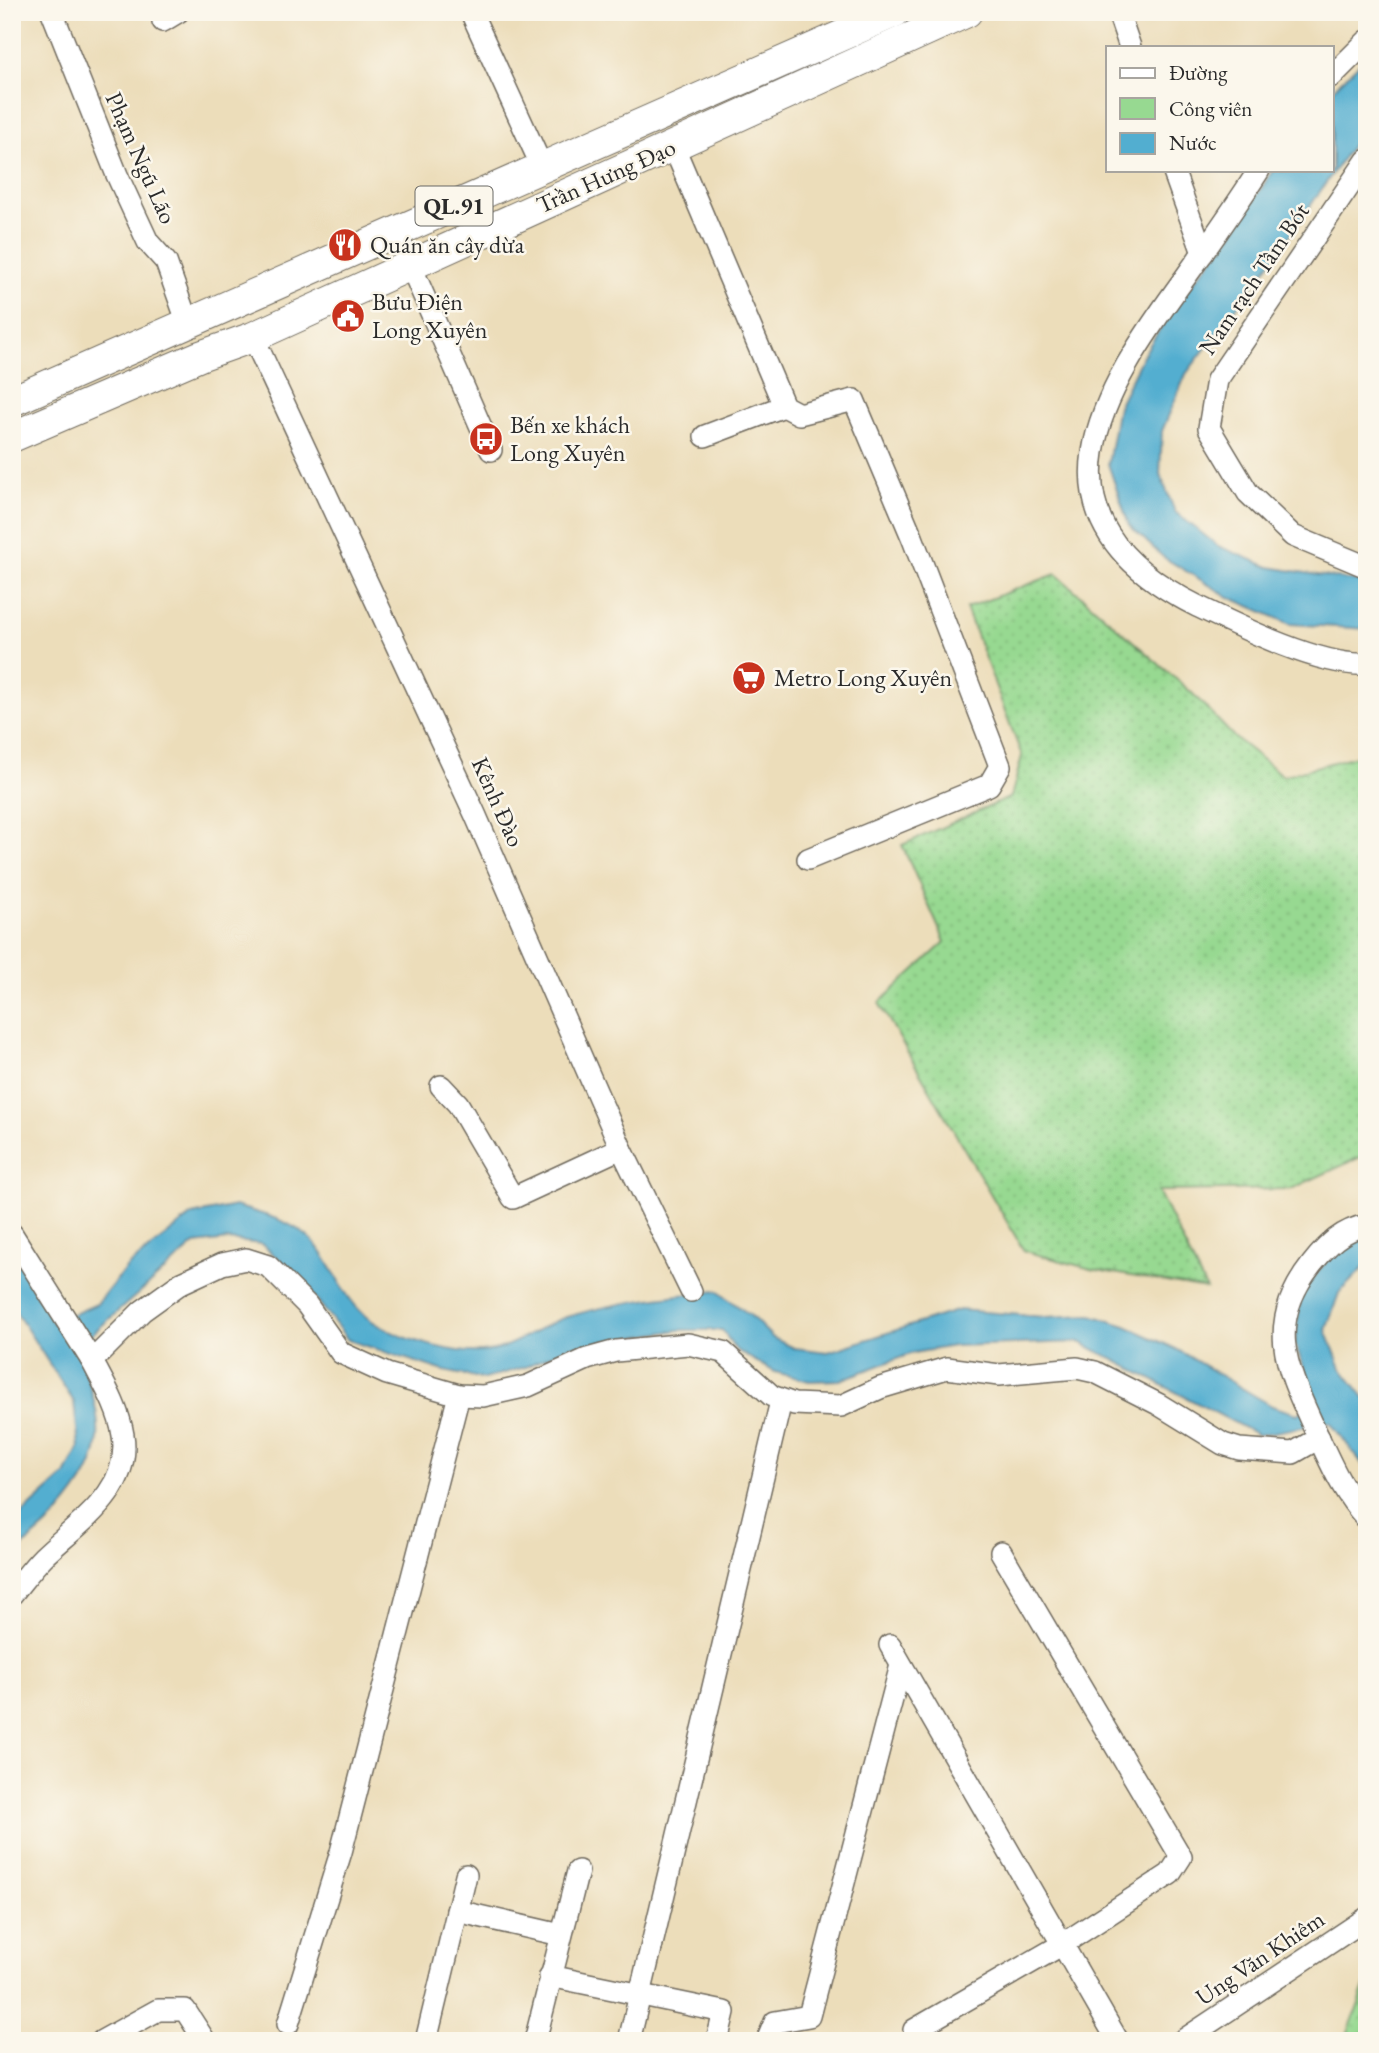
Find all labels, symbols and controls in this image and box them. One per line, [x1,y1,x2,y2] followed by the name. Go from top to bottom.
[1106,46,1334,172] legend
[1169,59,1228,86] text: Đường
[99,87,184,229] street label: Phạm Ngũ Lão
[1169,95,1252,122] text: Công viên
[1169,129,1217,156] text: Nước
[531,131,680,220] street label: Trần Hưng Đạo
[416,186,492,226] road number: QL.91
[1191,196,1316,361] street label: Nam rạch Tầm Bót
[326,226,364,264] restaurant icon: Quán ăn cây dừa
[370,229,525,260] place label: Quán ăn cây dừa
[372,286,488,345] place label: Bưu Điện Long Xuyên
[329,297,367,335] public building icon: Bưu Điện Long Xuyên
[510,409,630,468] place label: Bến xe khách Long Xuyên
[467,420,505,458] bus stop icon: Bến xe khách Long Xuyên
[730,659,768,697] supermarket icon: Metro Long Xuyên
[774,662,952,693] place label: Metro Long Xuyên
[465,752,532,852] street label: Kênh Đào
[1189,1903,1330,2012] street label: Ung Văn Khiêm

